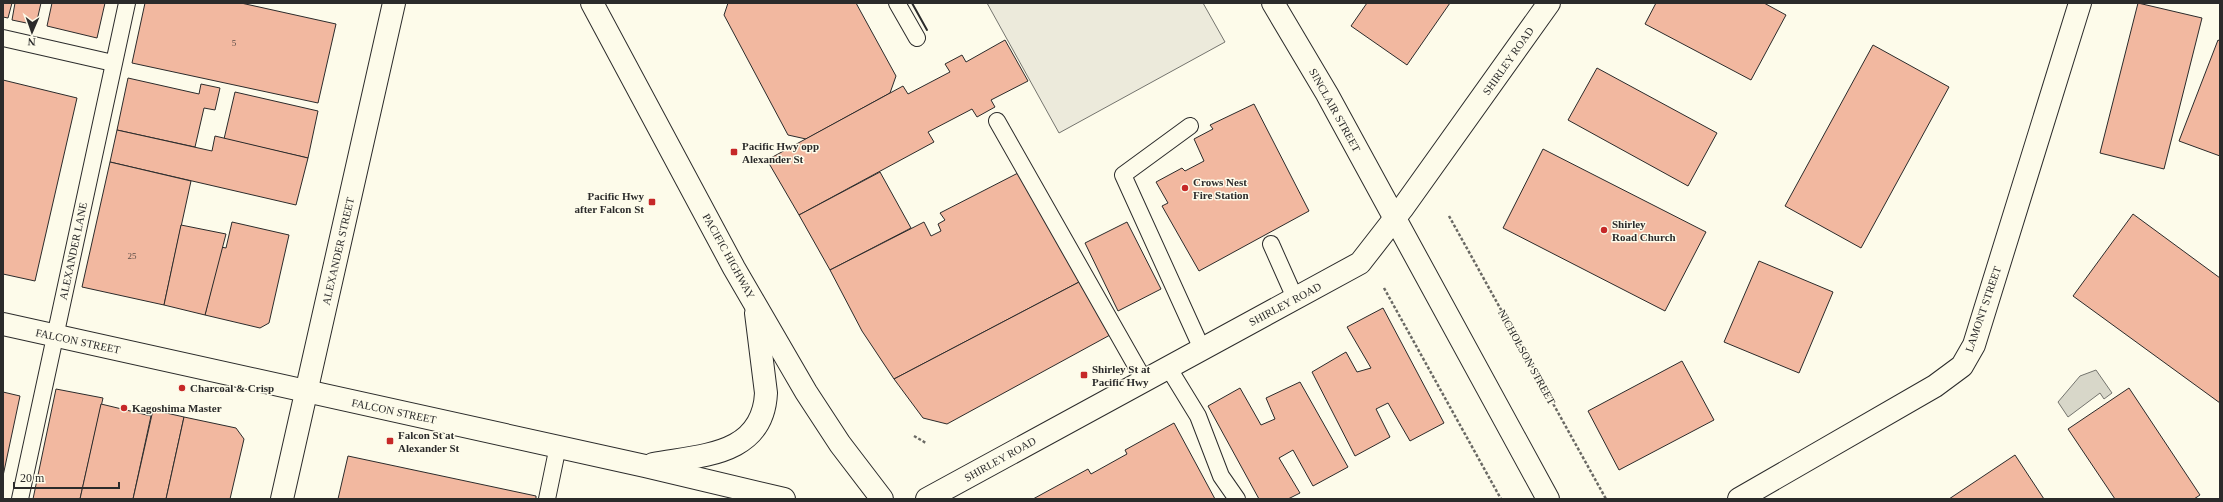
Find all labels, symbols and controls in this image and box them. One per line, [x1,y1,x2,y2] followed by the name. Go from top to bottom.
[12,12,52,52] north arrow
[1480,25,1536,97] street label: SHIRLEY ROAD
[27,36,36,48] text: N
[232,38,237,48] house number: 5
[1307,66,1363,154] street label: SINCLAIR STREET
[742,140,819,165] place label: Pacific Hwy opp Alexander St
[729,147,739,157] marker: Pacific Hwy opp Alexander St
[1193,176,1249,201] place label: Crows Nest Fire Station
[1180,183,1190,193] marker: Crows Nest Fire Station
[575,190,644,215] place label: Pacific Hwy after Falcon St
[320,196,356,306] street label: ALEXANDER STREET
[647,197,657,207] marker: Pacific Hwy after Falcon St
[57,201,89,301] street label: ALEXANDER LANE
[701,211,757,301] street label: PACIFIC HIGHWAY
[1612,218,1676,243] place label: Shirley Road Church
[1599,225,1609,235] marker: Shirley Road Church
[128,251,137,261] house number: 25
[1963,264,2003,353] street label: LAMONT STREET
[1247,280,1323,328] street label: SHIRLEY ROAD
[1496,307,1558,407] street label: NICHOLSON STREET
[35,326,122,356] street label: FALCON STREET
[1092,363,1150,388] place label: Shirley St at Pacific Hwy
[1079,370,1089,380] marker: Shirley St at Pacific Hwy
[190,382,274,394] place label: Charcoal & Crisp
[177,383,187,393] marker: Charcoal & Crisp
[351,396,438,426] street label: FALCON STREET
[132,402,222,414] place label: Kagoshima Master
[119,403,129,413] marker: Kagoshima Master
[398,429,460,454] place label: Falcon St at Alexander St
[962,434,1038,484] street label: SHIRLEY ROAD
[385,436,395,446] marker: Falcon St at Alexander St
[14,464,119,490] scale bar
[20,471,45,485] text: 20 m

